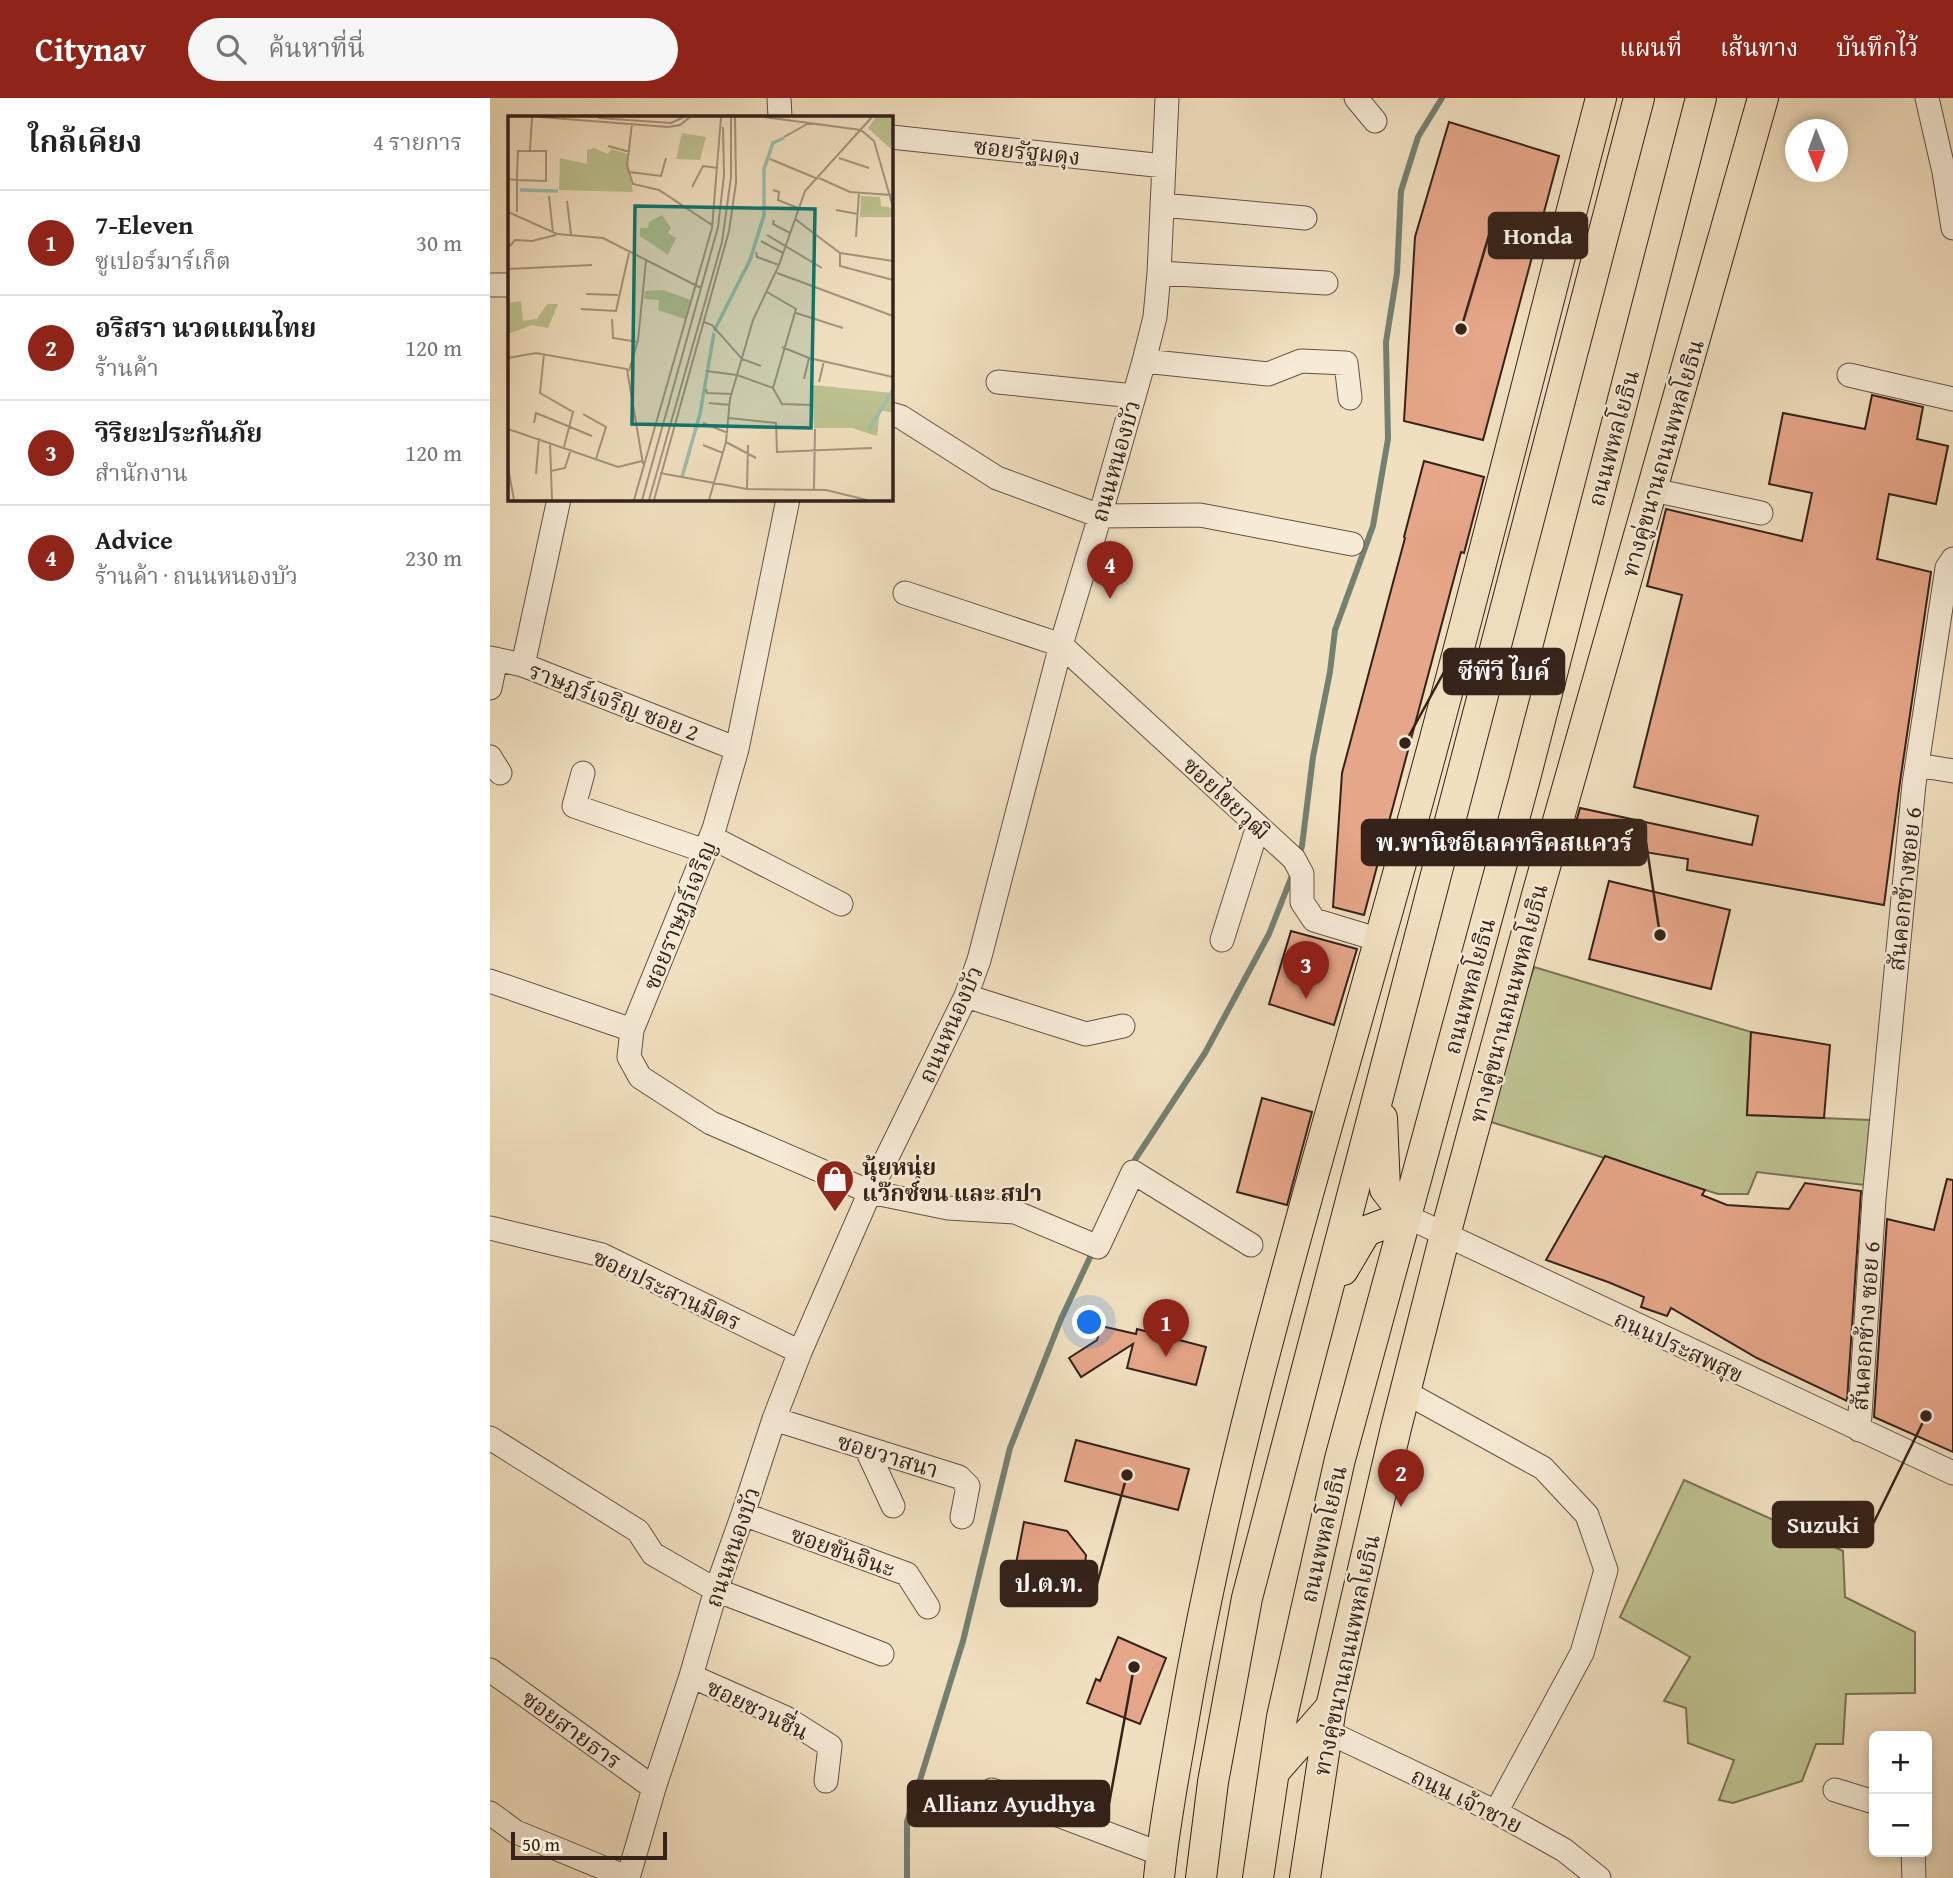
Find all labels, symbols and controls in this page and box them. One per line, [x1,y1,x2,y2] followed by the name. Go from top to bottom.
[188,18,678,81] search box
[35,25,146,73] text: Citynav
[268,28,365,67] text: ค้นหาที่นี่
[212,30,250,68] icon: search
[1619,30,1682,65] text: แผนที่
[1720,30,1798,65] text: เส้นทาง
[1836,30,1918,65] text: บันทึกไว้
[508,116,892,500] inset map
[28,119,142,163] text: ใกล้เคียง
[1785,119,1848,182] north arrow
[373,125,462,158] text: 4 รายการ
[972,129,1082,173] street label: ซอยรัฐผดุง
[95,205,193,244] text: 7-Eleven
[1489,213,1587,258] callout: Honda
[1503,218,1574,253] text: Honda
[45,226,57,259] text: 1
[416,226,462,259] text: 30 m
[95,244,231,277] text: ซูเปอร์มาร์เก็ต
[95,308,316,347] text: อริสรา นวดแผนไทย
[45,331,57,364] text: 2
[405,331,462,364] text: 120 m
[1612,335,1712,581] street label: ทางคู่ขนานถนนพหลโยธิน
[95,351,159,384] text: ร้านค้า
[1579,366,1647,510] street label: ถนนพหลโยธิน
[1082,396,1148,526] street label: ถนนหนองบัว
[95,413,262,452] text: วิริยะประกันภัย
[45,436,57,469] text: 3
[405,436,462,469] text: 120 m
[95,456,188,489] text: สำนักงาน
[95,520,173,559] text: Advice
[45,541,57,574] text: 4
[405,541,462,574] text: 230 m
[1087,541,1133,599] pin: 4
[95,559,298,592] text: ร้านค้า · ถนนหนองบัว
[1444,649,1564,694] callout: ซีพีวี ไบค์
[524,653,704,749] street label: ราษฎร์เจริญ ซอย 2
[1458,654,1551,689] text: ซีพีวี ไบค์
[1176,749,1278,847] street label: ซอยไชยวุฒิ
[1879,805,1929,973] street label: สันคอกช้างซอย 6
[1362,820,1646,865] callout: พ.พานิชอีเลคทริคสแควร์
[1376,825,1634,860] text: พ.พานิชอีเลคทริคสแควร์
[634,835,724,995] street label: ซอยราษฎร์เจริญ
[1460,880,1556,1126] street label: ทางคู่ขนานถนนพหลโยธิน
[1435,914,1503,1058] street label: ถนนพหลโยธิน
[1283,941,1329,999] pin: 3
[909,960,991,1088] street label: ถนนหนองบัว
[862,1150,1042,1209] place label: นุ้ยหนุ่ย แว๊กซ์ขน และ สปา
[814,1158,856,1213] shop icon: นุ้ยหนุ่ย แว๊กซ์ขน และ สปา
[588,1240,746,1338] street label: ซอยประสานมิตร
[1843,1240,1887,1412] street label: สันคอกช้าง ซอย 6
[1143,1299,1189,1357] pin: 1
[1609,1302,1749,1390] street label: ถนนประสพสุข
[1072,1305,1106,1339] your location
[833,1424,943,1486] street label: ซอยวาสนา
[1378,1449,1424,1507] pin: 2
[1291,1462,1355,1606] street label: ถนนพหลโยธิน
[696,1482,768,1612] street label: ถนนหนองบัว
[1773,1502,1873,1547] callout: Suzuki
[1787,1507,1859,1542] text: Suzuki
[786,1517,900,1585] street label: ซอยขันจินะ
[1304,1531,1388,1779] street label: ทางคู่ขนานถนนพหลโยธิน
[1001,1561,1097,1606] callout: ป.ต.ท.
[1015,1566,1083,1601] text: ป.ต.ท.
[701,1670,815,1748] street label: ซอยชวนชื่น
[515,1682,629,1776] street label: ซอยสายธาร
[1869,1731,1932,1857] map controls
[1869,1731,1932,1794] button: +
[1406,1759,1528,1841] street label: ถนน เจ้าชาย
[908,1781,1109,1826] callout: Allianz Ayudhya
[922,1786,1096,1821] text: Allianz Ayudhya
[1869,1794,1932,1857] button: −
[511,1829,667,1861] scale bar
[522,1830,560,1858] text: 50 m

